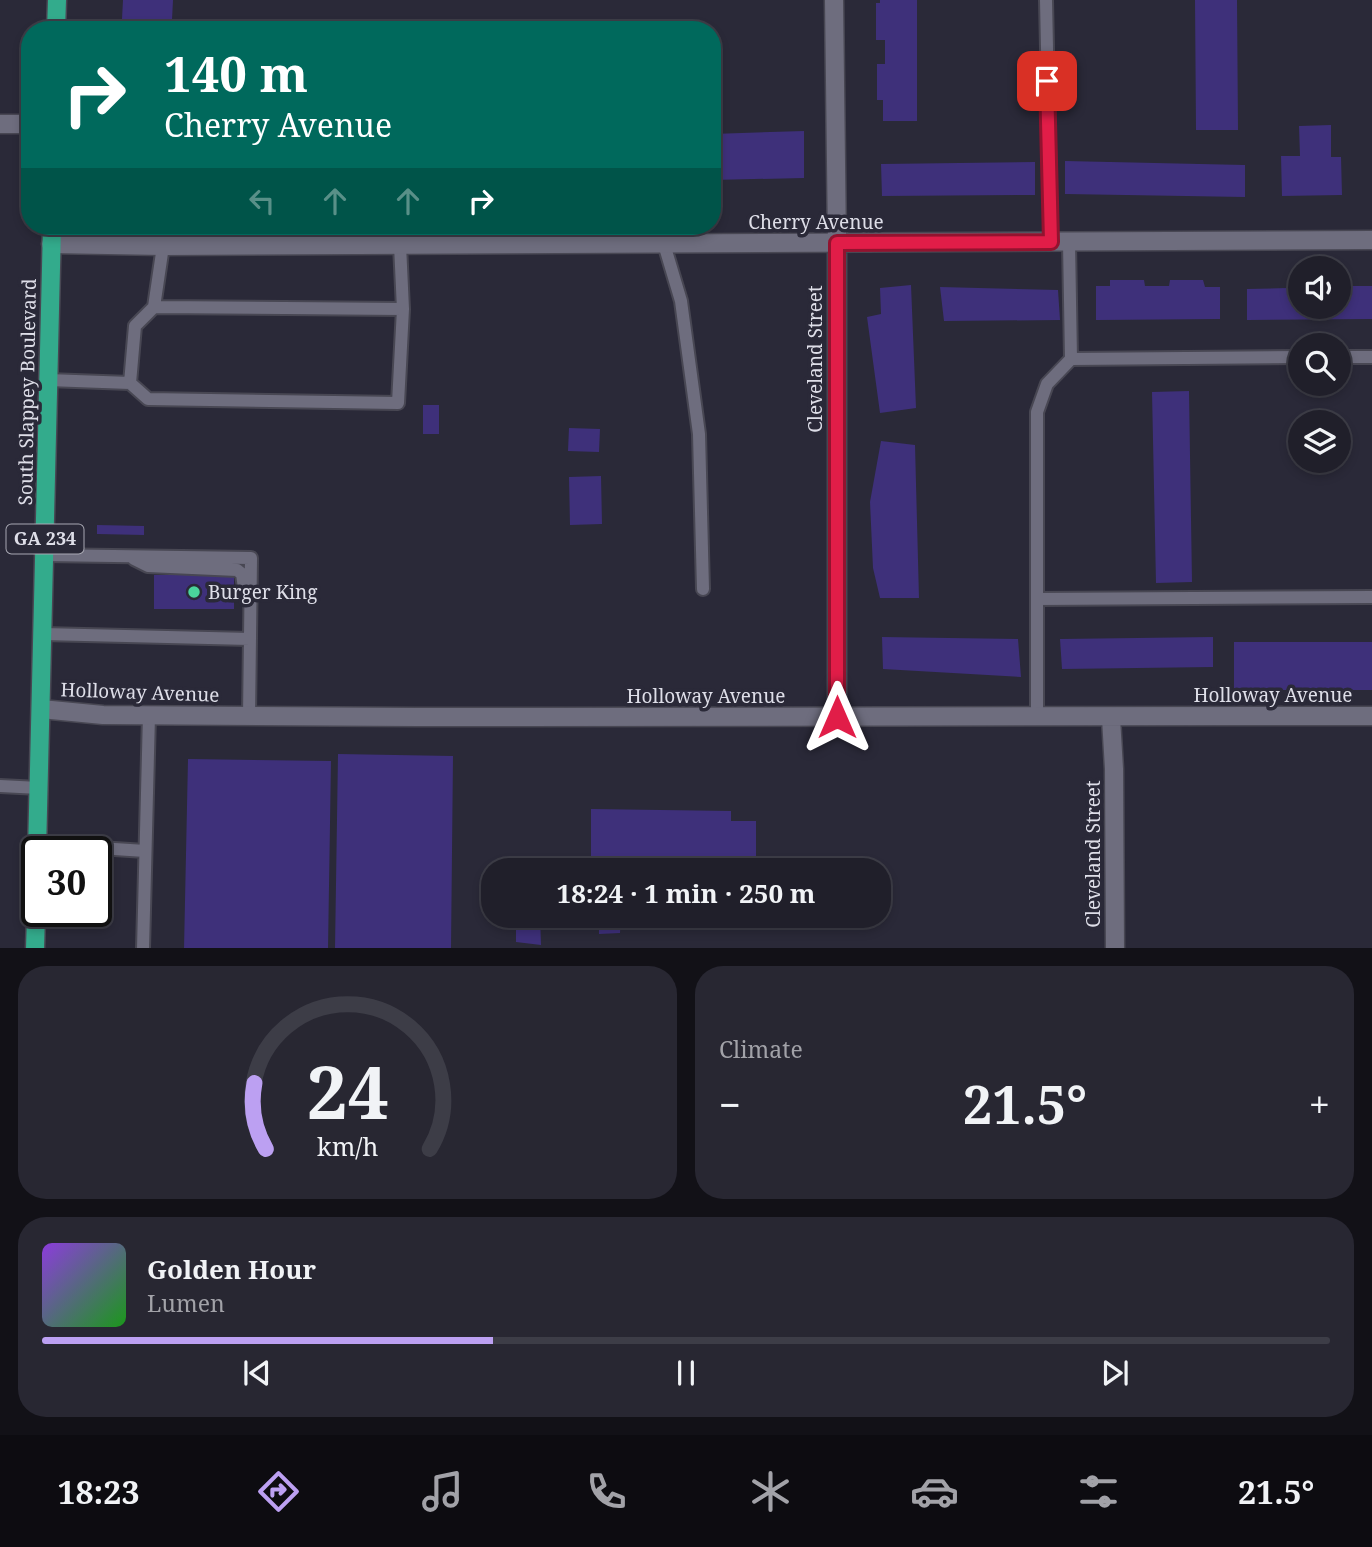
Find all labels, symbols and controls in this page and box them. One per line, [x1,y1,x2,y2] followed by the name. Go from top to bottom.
[164,40,308,106] text: 140 m
[49,49,140,140] icon: right
[1017,51,1077,111] pin
[1028,62,1066,100] icon: arrive
[164,103,392,146] text: Cherry Avenue
[243,182,281,220] icon: left
[316,182,354,220] icon: ahead
[389,182,427,220] icon: ahead
[462,182,500,220] icon: right
[748,209,884,235] street label: Cherry Avenue
[1288,256,1351,473] map controls
[1288,256,1351,319] button: sound
[12,278,42,506] street label: South Slappey Boulevard
[802,285,828,433] street label: Cleveland Street
[1288,333,1351,396] button: search
[1288,410,1351,473] button: layers
[7,524,84,554] road number: GA 234
[208,579,318,605] place label: Burger King
[186,584,202,600] marker: Burger King
[60,676,220,708] street label: Holloway Avenue
[800,680,874,754] position arrow
[1193,682,1353,708] street label: Holloway Avenue
[626,683,786,709] street label: Holloway Avenue
[1080,780,1106,928] street label: Cleveland Street
[21,836,112,927] speed limit sign: 30
[556,875,816,911] text: 18:24 · 1 min · 250 m
[719,1033,803,1065] text: Climate
[306,1041,389,1140] text: 24
[963,1068,1087,1139] text: 21.5°
[719,1078,741,1130] text: −
[1309,1078,1330,1130] text: +
[317,1128,378,1162] text: km/h
[147,1251,316,1287] text: Golden Hour
[147,1287,225,1319] text: Lumen
[238,1354,276,1392] icon: previous
[667,1354,705,1392] icon: pause
[1096,1354,1134,1392] icon: next
[254,1467,303,1516] icon: directions
[418,1467,467,1516] icon: music
[582,1467,631,1516] icon: phone
[746,1467,795,1516] icon: climate
[910,1467,959,1516] icon: car
[1074,1467,1123,1516] icon: filters
[57,1470,140,1513] text: 18:23
[1238,1470,1314,1513] text: 21.5°

